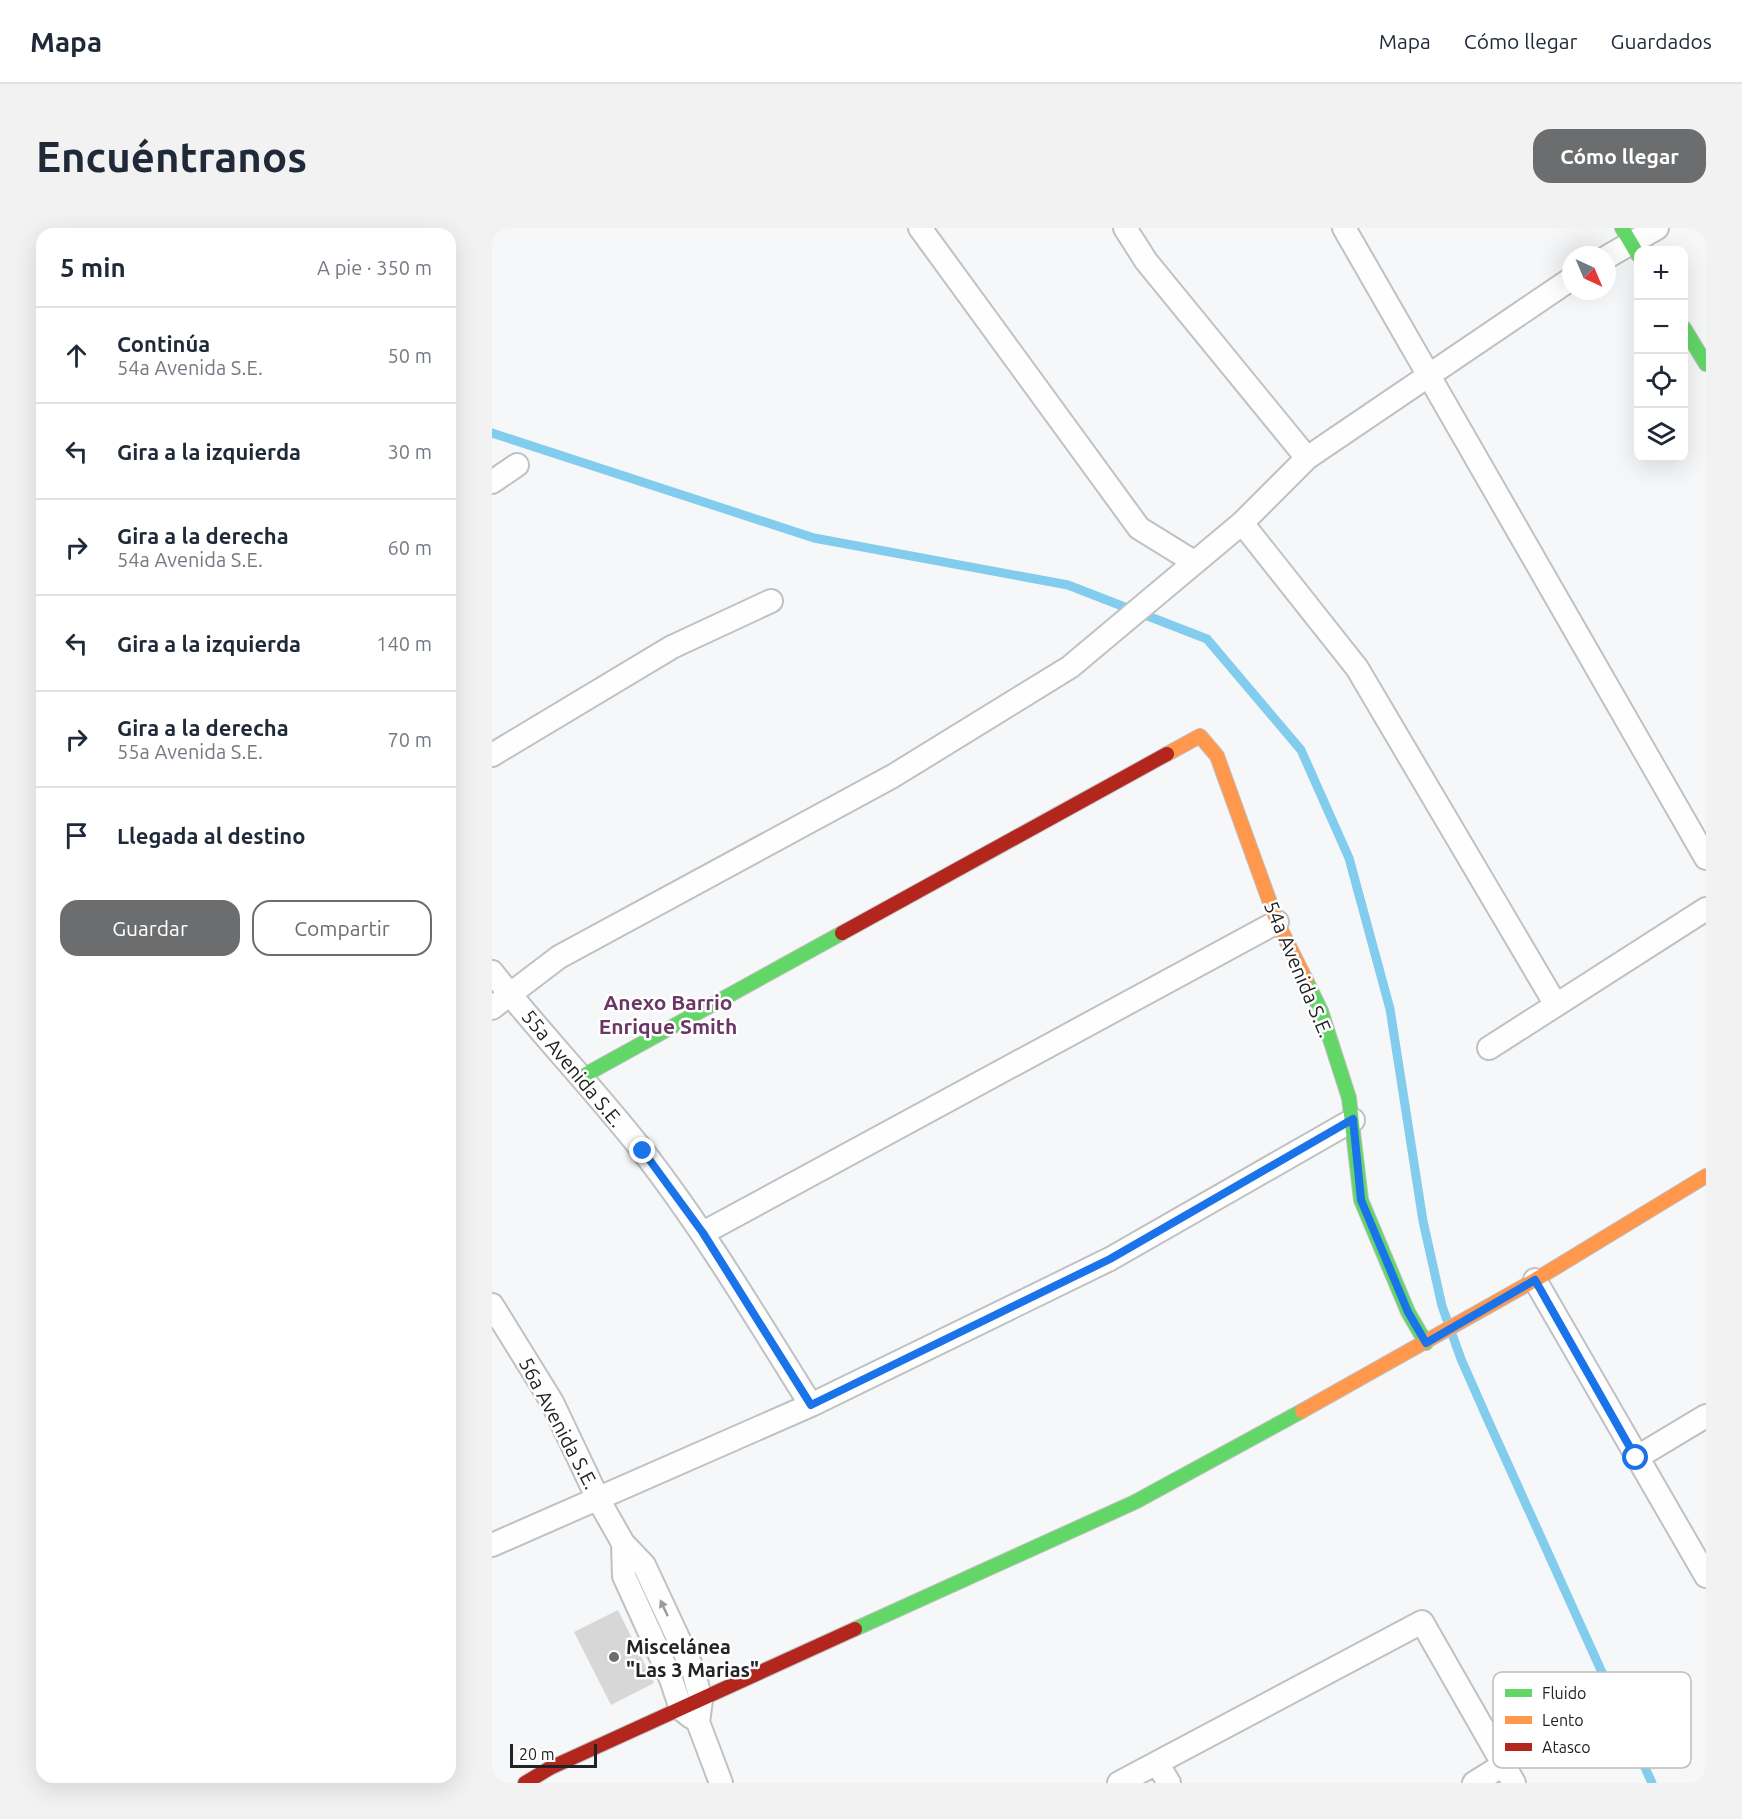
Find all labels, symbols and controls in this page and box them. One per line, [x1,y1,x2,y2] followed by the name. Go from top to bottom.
[30,26,102,57] text: Mapa
[1379,29,1431,53] text: Mapa
[1464,29,1578,53] text: Cómo llegar
[1611,29,1712,53] text: Guardados
[1533,129,1706,183] button: Cómo llegar
[36,133,307,180] text: Encuéntranos
[1562,246,1616,300] north arrow
[1634,246,1688,462] map controls
[1634,246,1688,300] button: +
[60,253,126,282] text: 5 min
[317,256,432,279] text: A pie · 350 m
[1634,300,1688,354] button: −
[117,331,210,356] text: Continúa
[60,339,93,372] icon: ahead
[388,344,432,367] text: 50 m
[1634,354,1688,408] button: locate
[117,356,263,379] text: 54a Avenida S.E.
[1634,408,1688,462] button: layers
[60,435,93,468] icon: left
[117,439,301,464] text: Gira a la izquierda
[388,440,432,463] text: 30 m
[117,523,289,548] text: Gira a la derecha
[60,531,93,564] icon: right
[388,536,432,559] text: 60 m
[117,548,263,571] text: 54a Avenida S.E.
[60,627,93,660] icon: left
[117,631,301,656] text: Gira a la izquierda
[376,632,432,655] text: 140 m
[117,715,289,740] text: Gira a la derecha
[60,723,93,756] icon: right
[388,728,432,751] text: 70 m
[117,740,263,763] text: 55a Avenida S.E.
[60,819,93,852] icon: arrive
[117,823,305,848] text: Llegada al destino
[1260,897,1338,1041] street label: 54a Avenida S.E.
[60,900,240,956] button: Guardar
[252,900,432,956] button: Compartir
[599,990,737,1038] district label: Anexo Barrio Enrique Smith
[517,1005,629,1131] street label: 55a Avenida S.E.
[629,1137,655,1163] route end
[515,1353,603,1493] street label: 56a Avenida S.E.
[1622,1444,1648,1470] route start
[659,1599,669,1617] one-way arrow
[626,1635,759,1681] place label: Miscelánea "Las 3 Marias"
[607,1650,621,1664] marker: Miscelánea "Las 3 Marias"
[1493,1672,1691,1768] legend
[1542,1684,1586,1702] text: Fluido
[1542,1711,1584,1729] text: Lento
[1542,1738,1591,1756] text: Atasco
[510,1741,597,1768] scale bar
[519,1745,555,1763] text: 20 m

